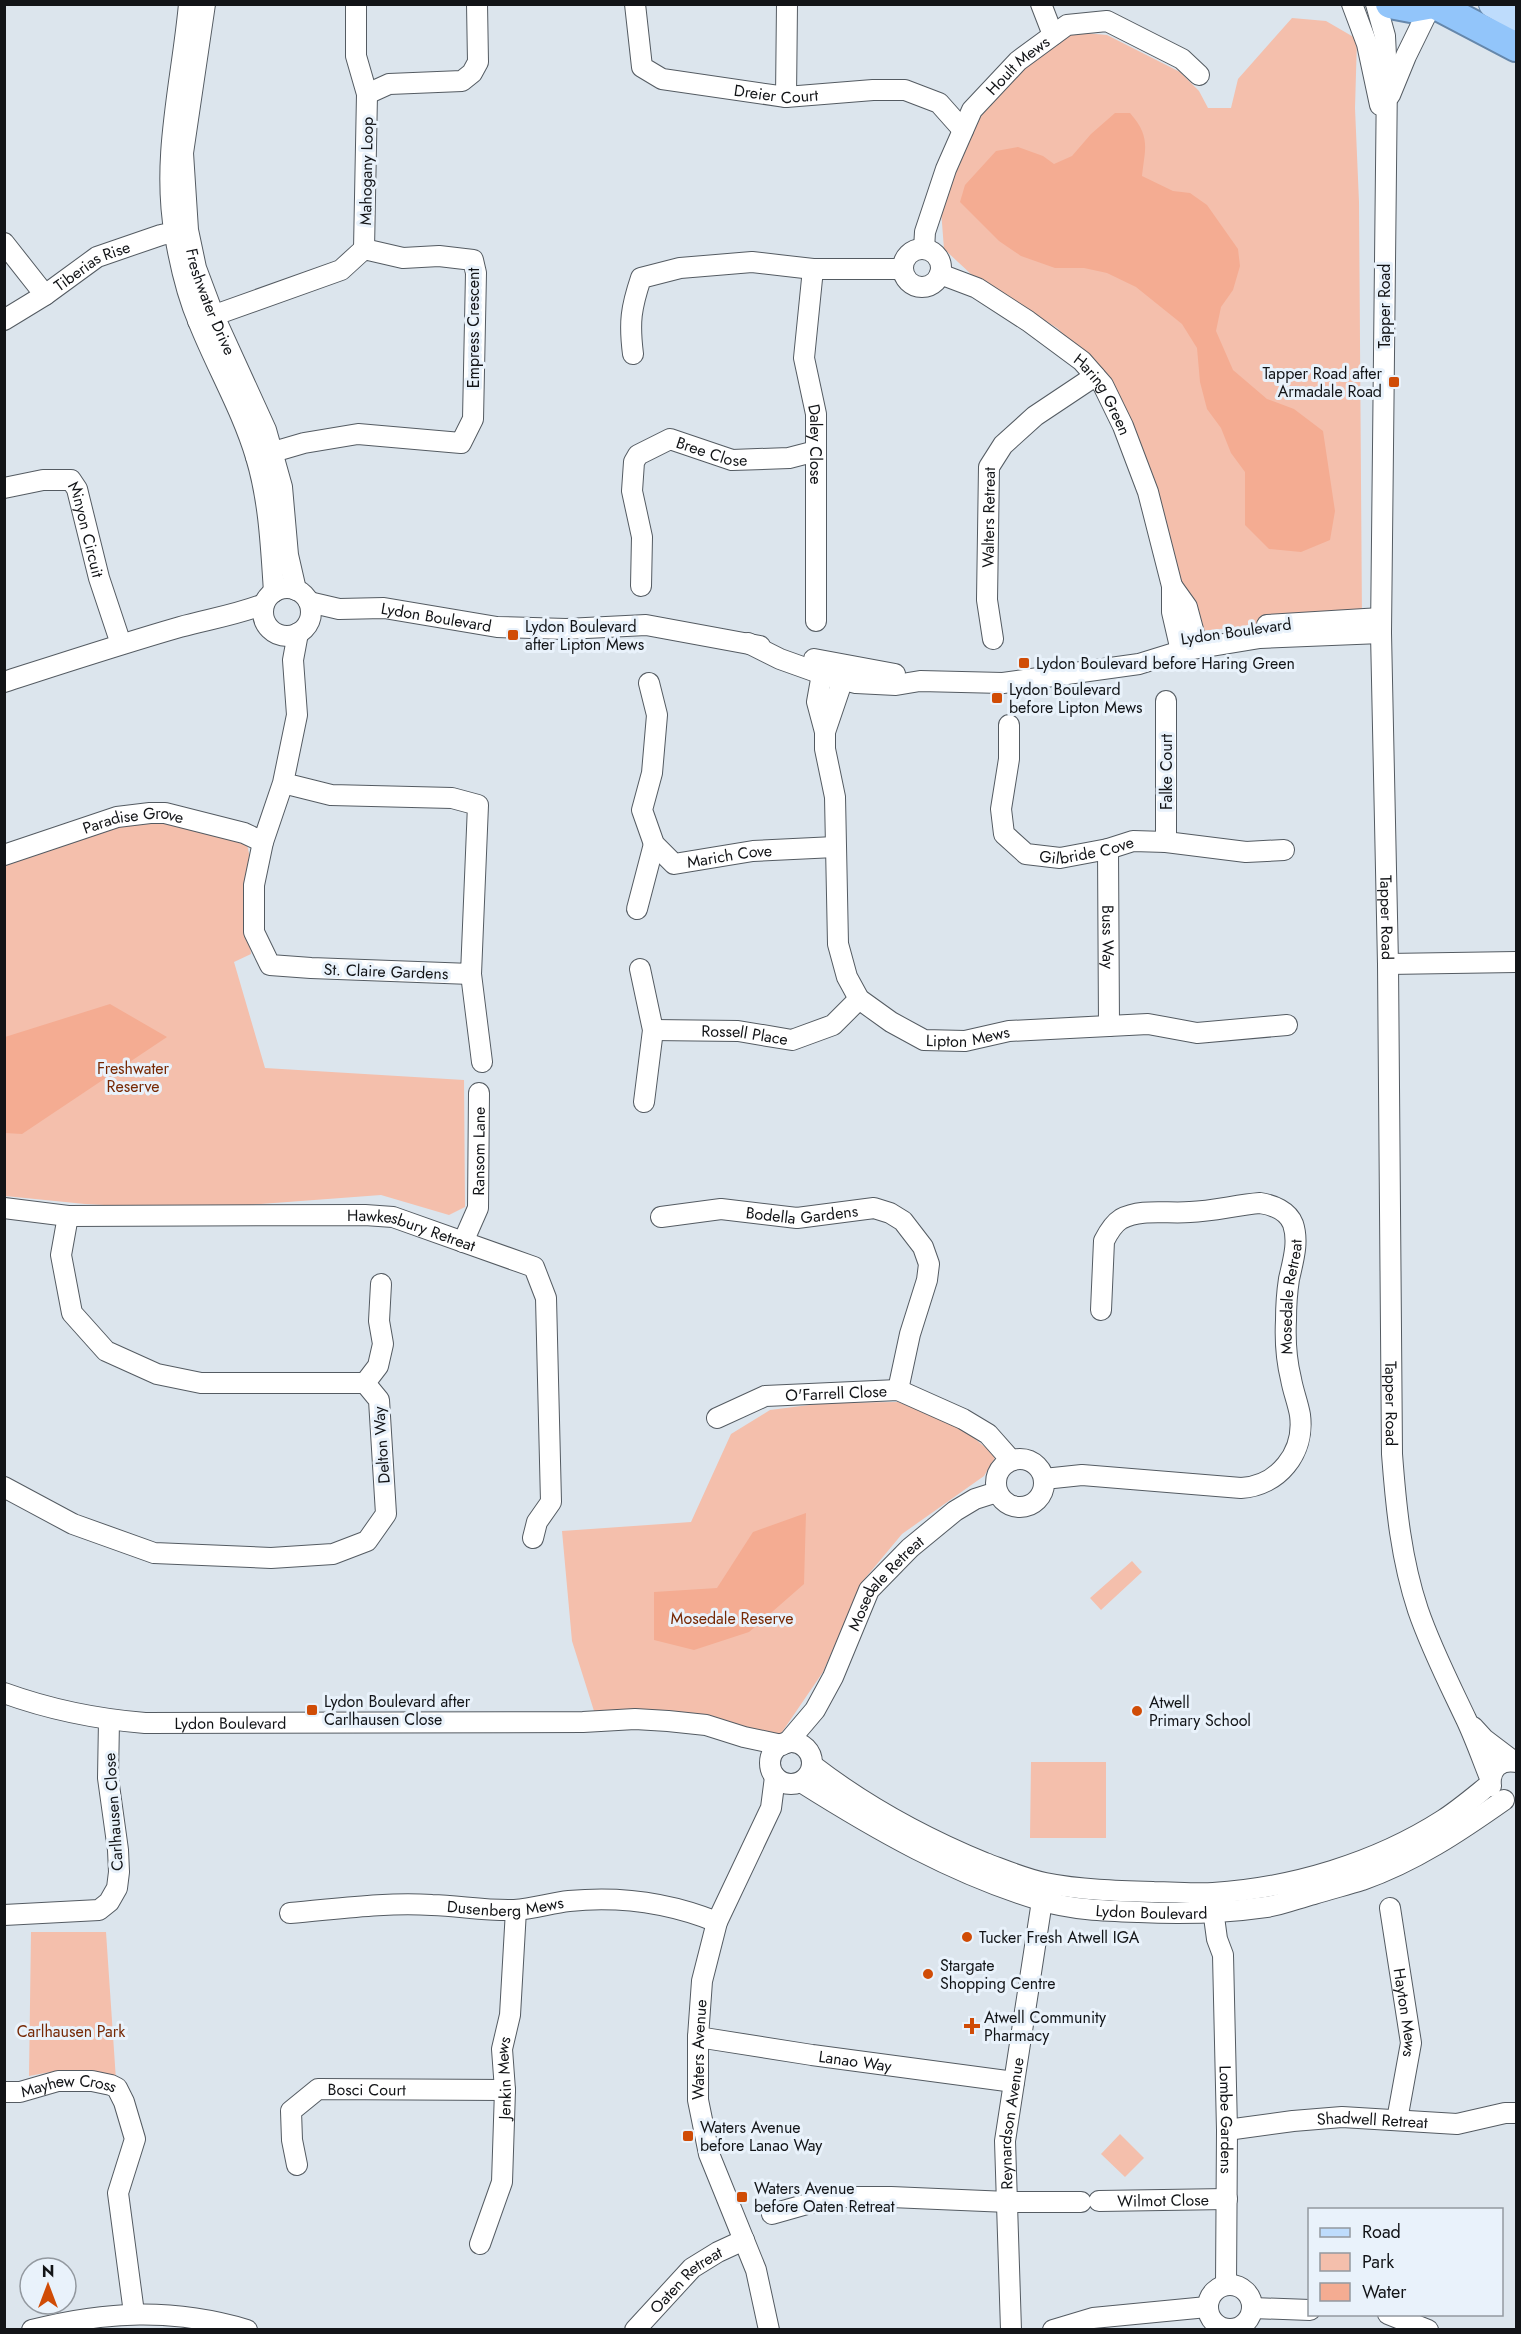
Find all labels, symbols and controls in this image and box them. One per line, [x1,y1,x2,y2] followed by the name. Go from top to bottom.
[981,31,1055,100] street label: Hoult Mews
[733,79,819,109] street label: Dreier Court
[354,117,379,225] street label: Mahogany Loop
[49,235,133,297] street label: Tiberias Rise
[180,246,241,359] street label: Freshwater Drive
[1373,264,1396,348] street label: Tapper Road
[462,268,485,388] street label: Empress Crescent
[1069,348,1136,439] street label: Haring Green
[1263,362,1382,403] place label: Tapper Road after Armadale Road
[1387,375,1401,389] marker: Tapper Road after Armadale Road
[802,402,827,484] street label: Daley Close
[673,431,748,472] street label: Bree Close
[976,467,1001,568] street label: Walters Retreat
[63,476,109,580] street label: Minyon Circuit
[379,597,493,638] street label: Lydon Boulevard
[1179,612,1293,651] street label: Lydon Boulevard
[525,615,644,656] place label: Lydon Boulevard after Lipton Mews
[506,628,520,642] marker: Lydon Boulevard after Lipton Mews
[1036,652,1295,675] place label: Lydon Boulevard before Haring Green
[1017,656,1031,670] marker: Lydon Boulevard before Haring Green
[1009,678,1143,719] place label: Lydon Boulevard before Lipton Mews
[990,691,1004,705] marker: Lydon Boulevard before Lipton Mews
[1155,734,1178,810] street label: Falke Court
[80,801,186,840] street label: Paradise Grove
[1038,831,1137,870] street label: Gilbride Cove
[685,839,773,874] street label: Marich Cove
[1374,875,1399,960] street label: Tapper Road
[1096,905,1120,970] street label: Buss Way
[323,958,449,985] street label: St. Claire Gardens
[701,1020,790,1051] street label: Rossell Place
[925,1020,1012,1053] street label: Lipton Mews
[97,1057,170,1098] park label: Freshwater Reserve
[467,1106,491,1196] street label: Ransom Lane
[744,1199,859,1230] street label: Bodella Gardens
[347,1204,479,1257] street label: Hawkesbury Retreat
[1275,1239,1308,1355] street label: Mosedale Retreat
[1379,1361,1403,1446] street label: Tapper Road
[785,1380,887,1407] street label: O'Farrell Close
[367,1405,396,1484] street label: Delton Way
[842,1530,929,1634] street label: Mosedale Retreat
[671,1607,793,1630] park label: Mosedale Reserve
[324,1690,471,1731] place label: Lydon Boulevard after Carlhausen Close
[1149,1691,1251,1732] place label: Atwell Primary School
[305,1703,319,1717] marker: Lydon Boulevard after Carlhausen Close
[1130,1704,1144,1718] marker: Atwell Primary School
[175,1712,286,1735] street label: Lydon Boulevard
[98,1752,129,1872] street label: Carlhausen Close
[446,1891,565,1922] street label: Dusenberg Mews
[1095,1899,1208,1925] street label: Lydon Boulevard
[979,1926,1140,1949] place label: Tucker Fresh Atwell IGA
[960,1930,974,1944] marker: Tucker Fresh Atwell IGA
[940,1954,1056,1995] place label: Stargate Shopping Centre
[1387,1966,1422,2059] street label: Hayton Mews
[921,1967,935,1981] marker: Stargate Shopping Centre
[687,1999,713,2100] street label: Waters Avenue
[984,2006,1107,2047] place label: Atwell Community Pharmacy
[965,2019,979,2033] marker: Atwell Community Pharmacy
[17,2020,126,2043] park label: Carlhausen Park
[490,2034,517,2122] street label: Jenkin Mews
[817,2045,894,2078] street label: Lanao Way
[994,2056,1030,2190] street label: Reynardson Avenue
[1214,2065,1238,2174] street label: Lombe Gardens
[18,2070,121,2103] street label: Mayhew Cross
[327,2078,406,2101] street label: Bosci Court
[1316,2106,1428,2134] street label: Shadwell Retreat
[700,2116,823,2157] place label: Waters Avenue before Lanao Way
[681,2129,695,2143] marker: Waters Avenue before Lanao Way
[754,2177,895,2218] place label: Waters Avenue before Oaten Retreat
[1117,2188,1209,2213] street label: Wilmot Close
[735,2190,749,2204] marker: Waters Avenue before Oaten Retreat
[1308,2208,1503,2316] legend
[1362,2219,1401,2245] text: Road
[645,2241,726,2319] street label: Oaten Retreat
[1362,2249,1394,2275] text: Park
[18,2256,78,2316] north arrow
[42,2260,54,2283] text: N
[1362,2279,1407,2305] text: Water

